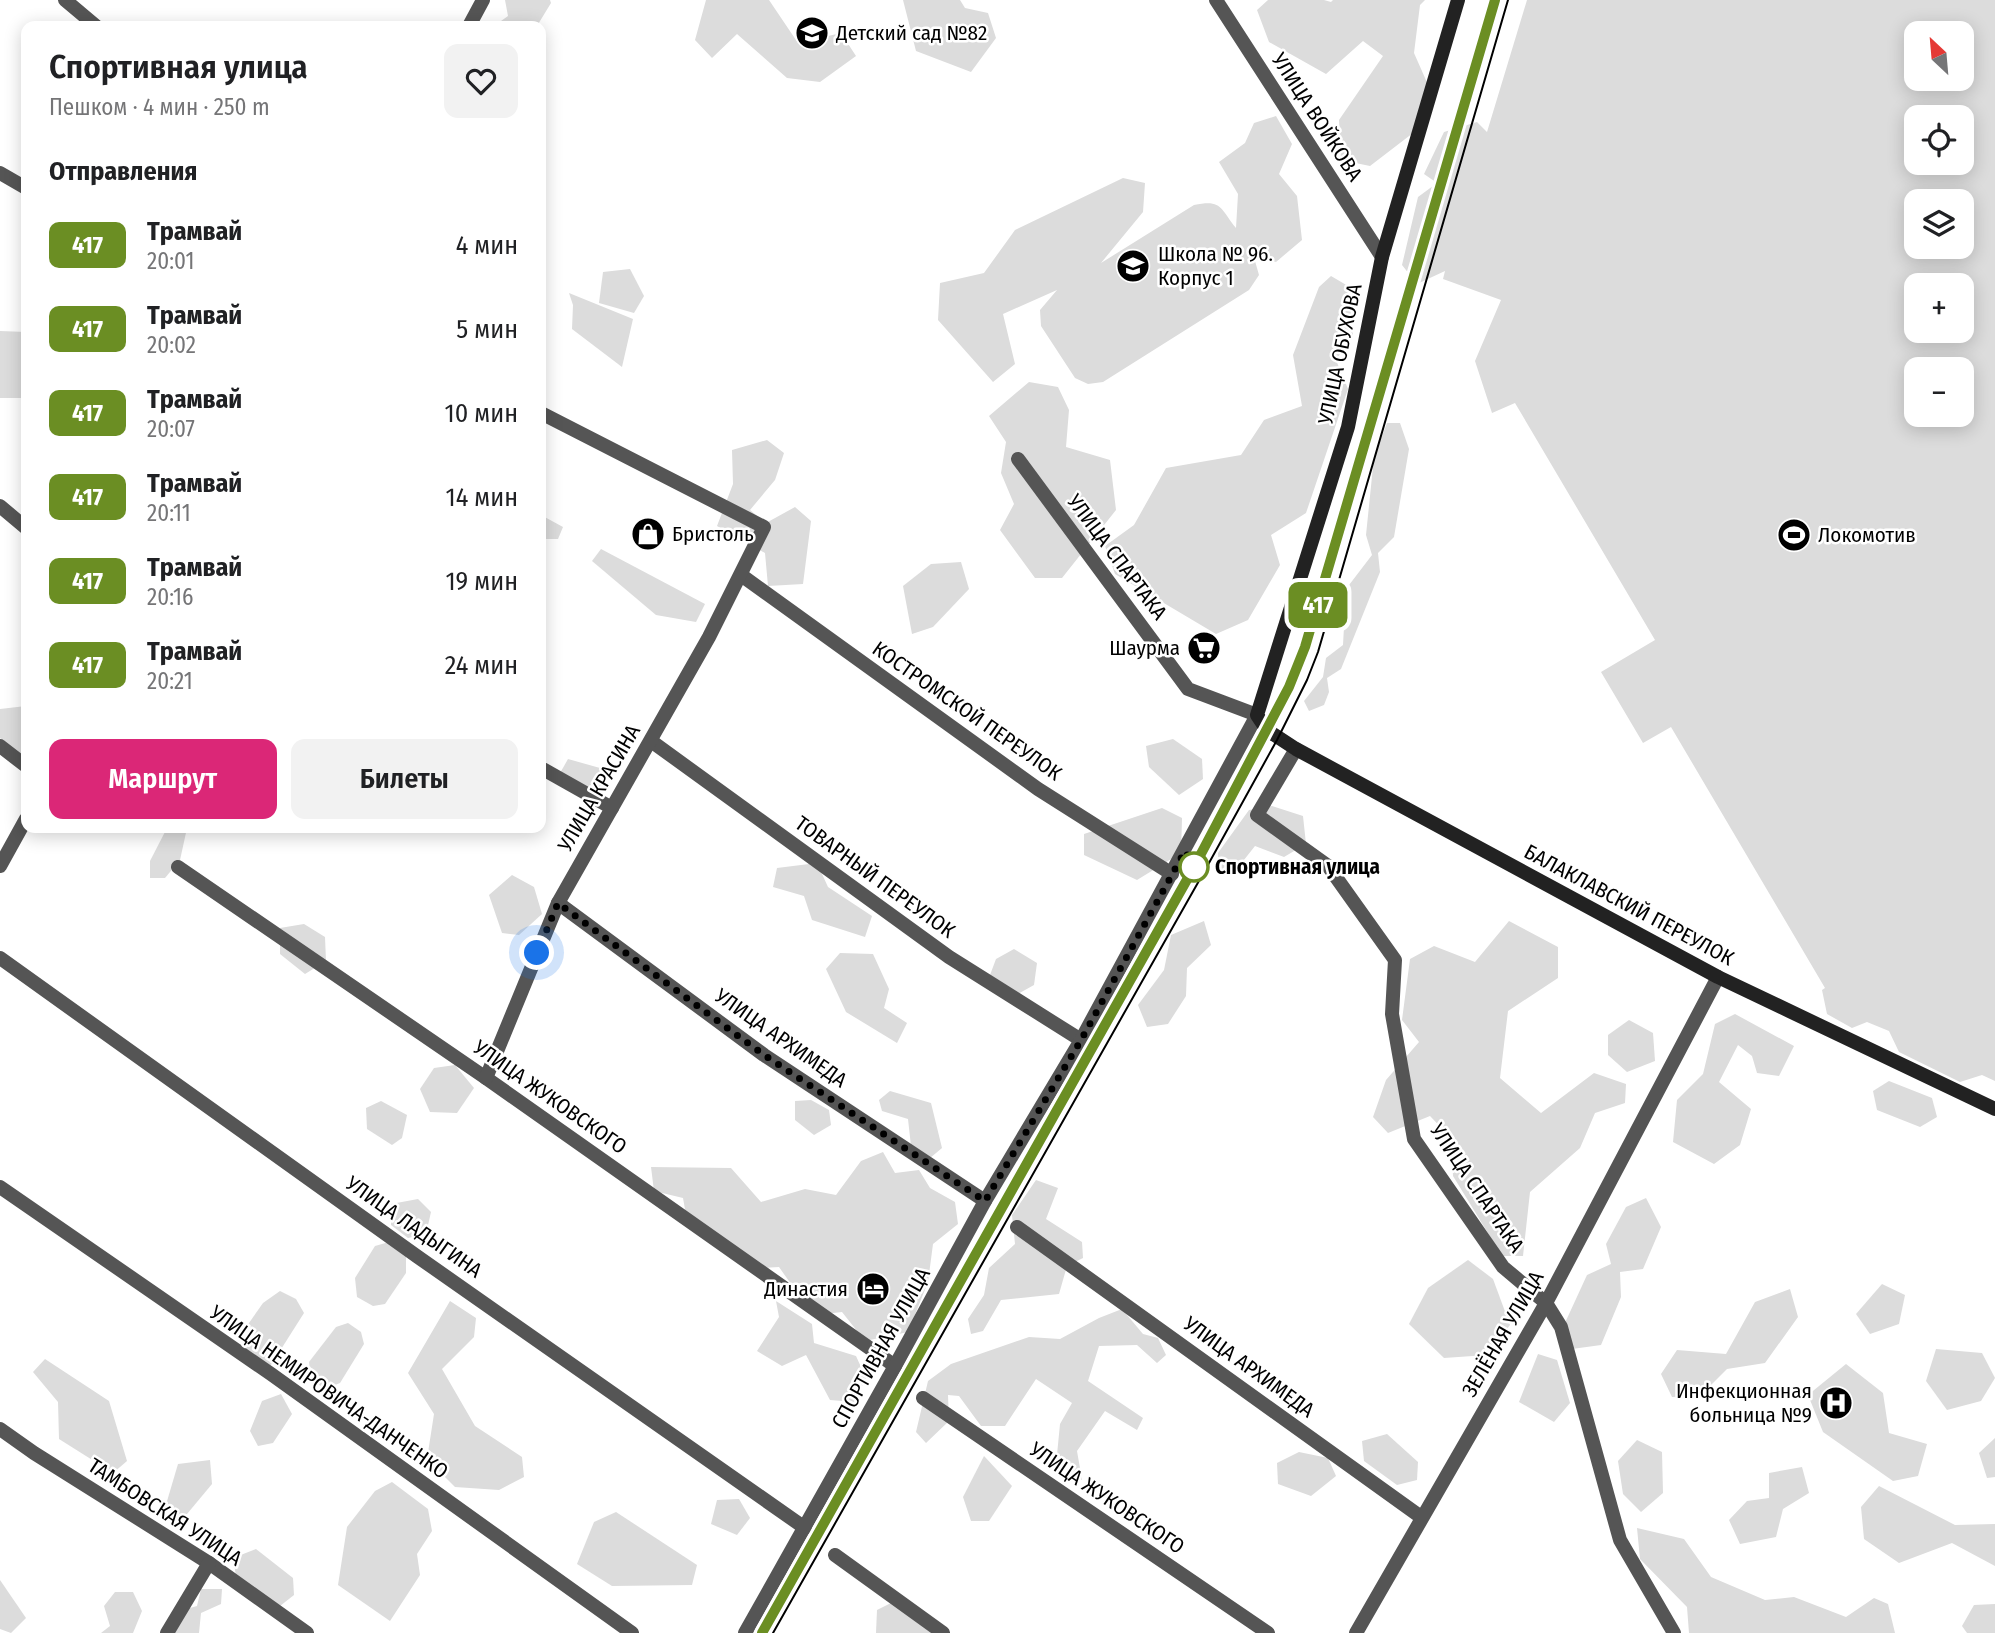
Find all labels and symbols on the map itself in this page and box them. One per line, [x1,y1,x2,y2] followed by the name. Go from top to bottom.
[793,14,831,52] school or university icon: Детский сад №82
[835,20,987,46] place label: Детский сад №82
[1904,21,1974,91] north arrow
[1265,47,1368,186] street label: УЛИЦА ВОЙКОВА
[1158,241,1273,291] place label: Школа № 96. Корпус 1
[1114,247,1152,285] school or university icon: Школа № 96. Корпус 1
[1312,281,1368,428] street label: УЛИЦА ОБУХОВА
[1061,488,1173,625] street label: УЛИЦА СПАРТАКА
[629,515,667,553] shop icon: Бристоль
[1775,516,1813,554] sports icon: Локомотив
[672,521,754,547] place label: Бристоль
[1818,522,1916,548] place label: Локомотив
[1278,582,1358,628] line badge: 417
[1185,629,1223,667] supermarket icon: Шаурма
[1109,635,1180,661] place label: Шаурма
[867,636,1067,787] street label: КОСТРОМСКОЙ ПЕРЕУЛОК
[552,720,646,857] street label: УЛИЦА КРАСИНА
[790,810,961,944] street label: ТОВАРНЫЙ ПЕРЕУЛОК
[1520,839,1739,972] street label: БАЛАКЛАВСКИЙ ПЕРЕУЛОК
[1179,852,1209,882] marker: Спортивная улица
[1215,854,1380,880] place label: Спортивная улица
[519,935,554,970] your location
[709,982,852,1093] street label: УЛИЦА АРХИМЕДА
[467,1034,632,1160] street label: УЛИЦА ЖУКОВСКОГО
[1424,1118,1530,1258] street label: УЛИЦА СПАРТАКА
[340,1170,487,1284] street label: УЛИЦА ЛАДЫГИНА
[826,1263,936,1433] street label: СПОРТИВНАЯ УЛИЦА
[1457,1267,1549,1401] street label: ЗЕЛЁНАЯ УЛИЦА
[854,1270,892,1308] hotel icon: Династия
[763,1276,848,1302] place label: Династия
[204,1299,453,1484] street label: УЛИЦА НЕМИРОВИЧА-ДАНЧЕНКО
[1178,1310,1320,1423] street label: УЛИЦА АРХИМЕДА
[1676,1378,1812,1428] place label: Инфекционная больница №9
[1817,1384,1855,1422] hospital icon: Инфекционная больница №9
[1024,1436,1189,1559] street label: УЛИЦА ЖУКОВСКОГО
[83,1453,247,1571] street label: ТАМБОВСКАЯ УЛИЦА

